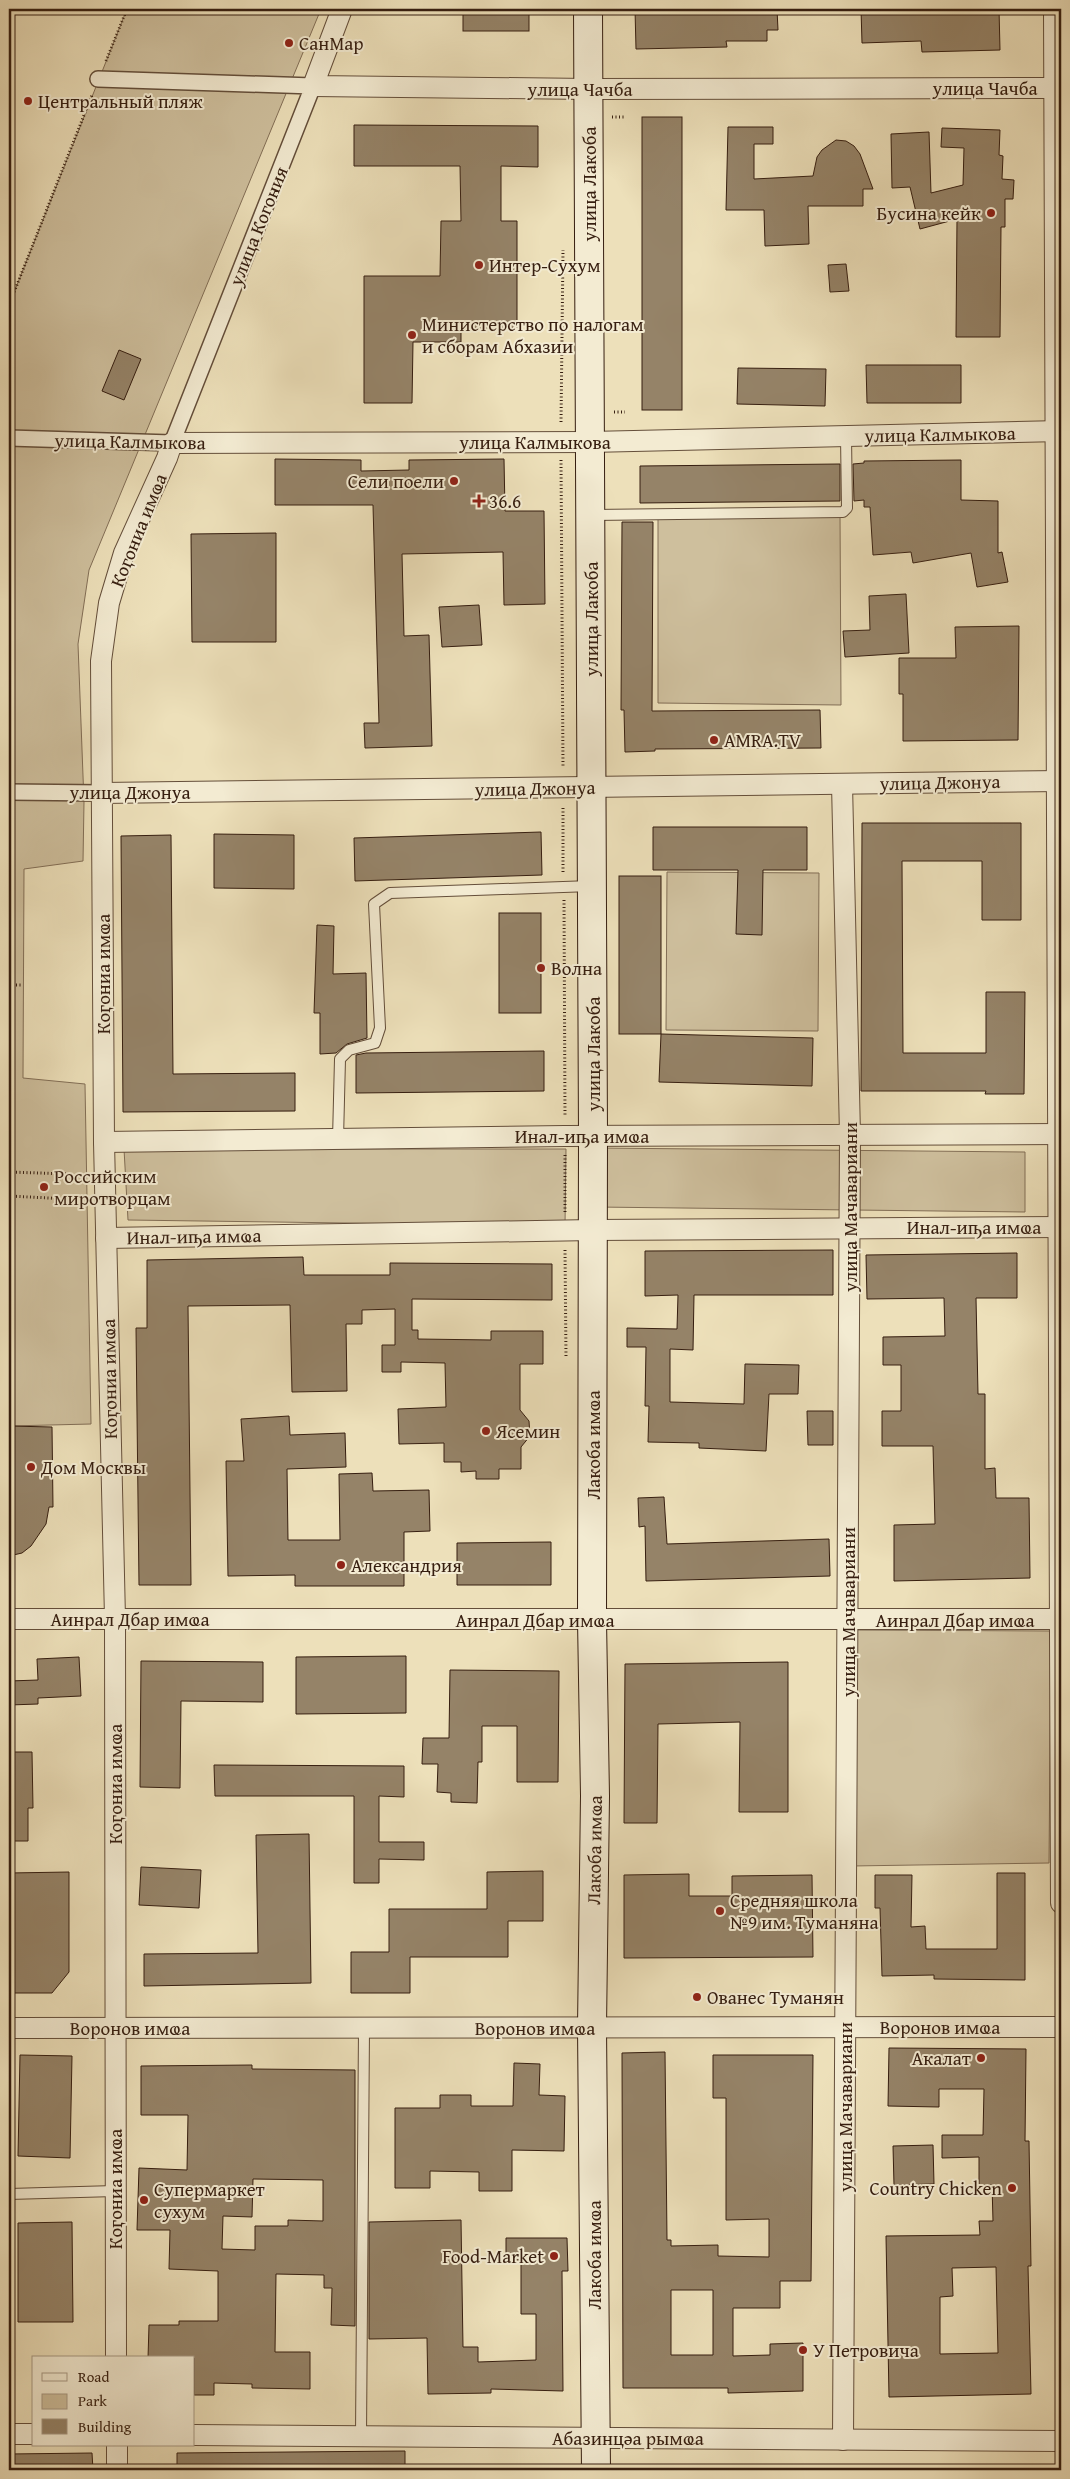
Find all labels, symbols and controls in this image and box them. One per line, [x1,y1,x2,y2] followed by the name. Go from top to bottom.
[299,29,364,57] place label: СанМар
[283,37,295,49] marker: СанМар
[931,74,1038,102] street label: улица Чачба
[526,75,633,103] street label: улица Чачба
[38,87,203,115] place label: Центральный пляж
[22,95,34,107] marker: Центральный пляж
[575,126,603,243] street label: улица Лакоба
[221,162,295,291] street label: улица Когония
[876,199,981,227] place label: Бусина кейк
[985,207,997,219] marker: Бусина кейк
[489,251,601,279] place label: Интер-Сухум
[473,259,485,271] marker: Интер-Сухум
[422,310,644,360] place label: Министерство по налогам и сборам Абхазии
[406,329,418,341] marker: Министерство по налогам и сборам Абхазии
[863,419,1016,449] street label: улица Калмыкова
[53,426,206,456] street label: улица Калмыкова
[458,428,611,456] street label: улица Калмыкова
[348,467,444,495] place label: Сели поели
[102,469,174,591] street label: Коӷониа имҩа
[448,475,460,487] marker: Сели поели
[489,487,521,515] place label: 36.6
[473,495,485,507] marker: 36.6
[577,561,605,678] street label: улица Лакоба
[724,726,802,754] place label: AMRA.TV
[708,734,720,746] marker: AMRA.TV
[878,767,1001,797] street label: улица Джонуа
[473,773,596,803] street label: улица Джонуа
[69,778,190,806] street label: улица Джонуа
[89,914,117,1034] street label: Коӷониа имҩа
[551,954,602,982] place label: Волна
[535,962,547,974] marker: Волна
[579,996,607,1113] street label: улица Лакоба
[515,1122,649,1150] street label: Инал-иҧа имҩа
[836,1122,864,1293] street label: улица Мачавариани
[54,1162,171,1212] place label: Российским миротворцам
[38,1181,50,1193] marker: Российским миротворцам
[907,1213,1041,1241] street label: Инал-иҧа имҩа
[126,1221,262,1251] street label: Инал-иҧа имҩа
[94,1319,124,1439] street label: Коӷониа имҩа
[579,1390,607,1500] street label: Лакоба имҩа
[495,1417,560,1445] place label: Ясемин
[480,1425,492,1437] marker: Ясемин
[40,1453,146,1481] place label: Дом Москвы
[25,1461,37,1473] marker: Дом Москвы
[834,1527,862,1698] street label: улица Мачавариани
[351,1551,462,1579] place label: Александрия
[335,1559,347,1571] marker: Александрия
[51,1605,209,1633] street label: Аинрал Дбар имҩа
[456,1606,614,1634] street label: Аинрал Дбар имҩа
[876,1606,1034,1634] street label: Аинрал Дбар имҩа
[101,1724,129,1844] street label: Коӷониа имҩа
[579,1795,609,1905] street label: Лакоба имҩа
[730,1886,879,1936] place label: Средняя школа №9 им. Туманяна
[714,1905,726,1917] marker: Средняя школа №9 им. Туманяна
[707,1983,844,2011] place label: Ованес Туманян
[691,1991,703,2003] marker: Ованес Туманян
[880,2013,1000,2041] street label: Воронов имҩа
[70,2014,190,2042] street label: Воронов имҩа
[475,2014,595,2042] street label: Воронов имҩа
[831,2022,859,2193] street label: улица Мачавариани
[912,2044,972,2072] place label: Акалат
[975,2052,987,2064] marker: Акалат
[101,2129,129,2249] street label: Коӷониа имҩа
[870,2174,1002,2202] place label: Country Chicken
[154,2175,266,2225] place label: Супермаркет сухум
[1006,2182,1018,2194] marker: Country Chicken
[138,2194,150,2206] marker: Супермаркет сухум
[580,2200,608,2310] street label: Лакоба имҩа
[442,2242,544,2270] place label: Food-Market
[548,2250,560,2262] marker: Food-Market
[813,2336,919,2364] place label: У Петровича
[797,2344,809,2356] marker: У Петровича
[32,2356,195,2446] legend
[78,2366,109,2387] text: Road
[78,2390,107,2411] text: Park
[78,2416,132,2437] text: Building
[552,2424,704,2452] street label: Абазинцәа рымҩа

